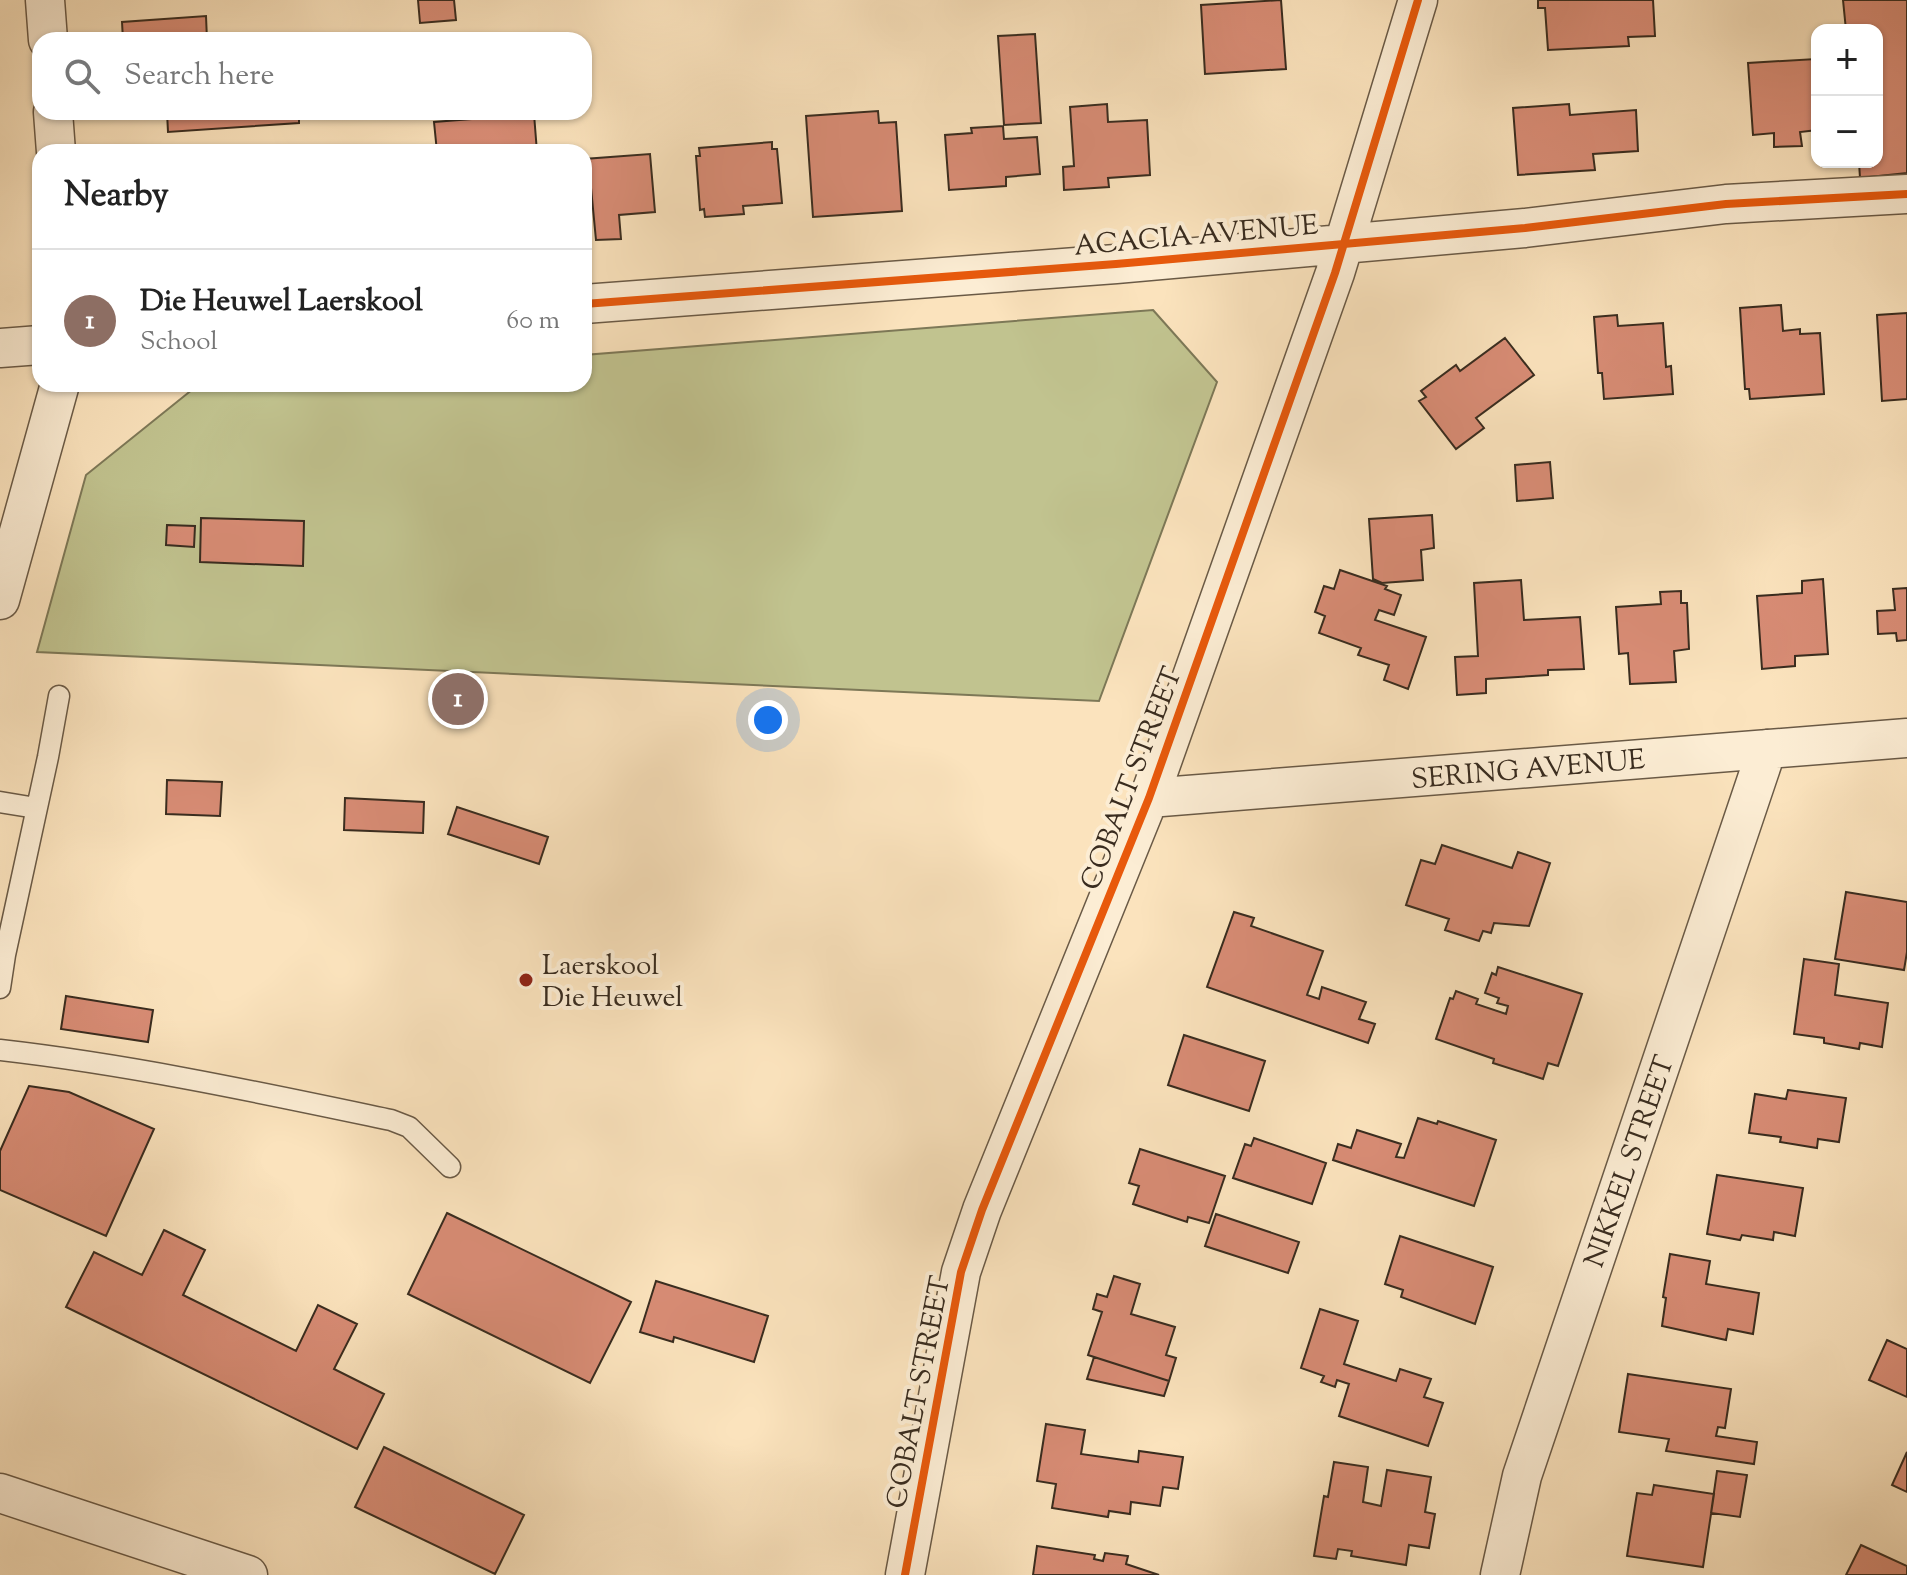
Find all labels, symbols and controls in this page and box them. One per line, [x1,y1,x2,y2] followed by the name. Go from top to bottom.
[1811,24,1883,168] map controls
[1811,24,1883,96] button: +
[32,32,592,120] search box
[60,54,104,98] icon: search
[124,55,274,98] text: Search here
[1811,96,1883,168] button: −
[64,172,169,221] text: Nearby
[1073,206,1320,268] street label: ACACIA AVENUE
[140,281,423,324] text: Die Heuwel Laerskool
[86,303,94,340] text: 1
[506,303,560,340] text: 60 m
[140,324,218,361] text: School
[1072,661,1194,896] street label: COBALT STREET
[432,669,484,729] pin: 1
[748,700,788,740] your location
[1410,741,1647,801] street label: SERING AVENUE
[542,947,683,1019] place label: Laerskool Die Heuwel
[517,971,535,989] marker: Laerskool Die Heuwel
[1576,1050,1686,1273] street label: NIKKEL STREET
[878,1273,962,1512] street label: COBALT STREET

